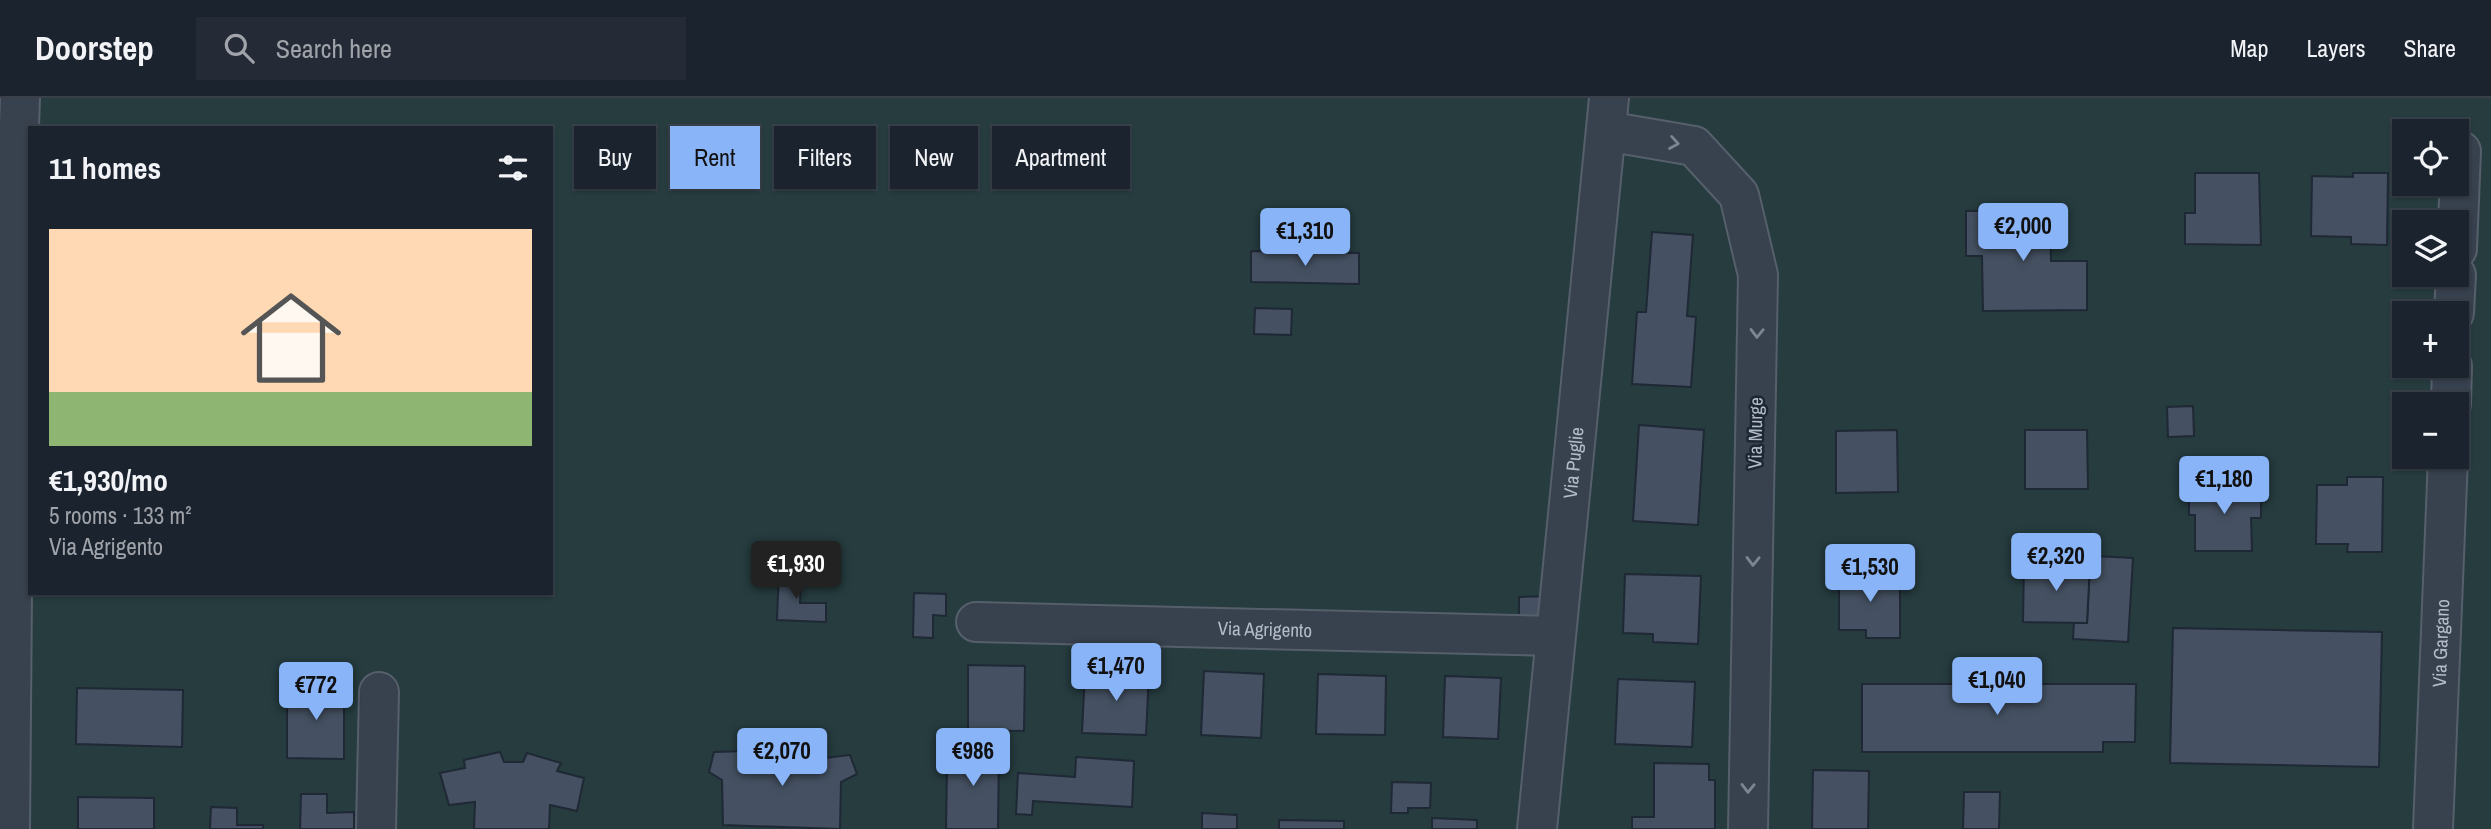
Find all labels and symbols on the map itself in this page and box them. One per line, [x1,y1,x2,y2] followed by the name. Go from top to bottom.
[1668,134,1680,149] one-way arrow
[1966,204,2080,263] pin: €2,000
[1248,208,1362,268] pin: €1,310
[1749,328,1765,339] one-way arrow
[1741,397,1769,469] street label: Via Murge
[1557,426,1590,500] street label: Via Puglie
[2167,456,2281,516] pin: €1,180
[1999,533,2113,593] pin: €2,320
[739,542,853,601] pin: €1,930
[1813,545,1927,604] pin: €1,530
[1745,555,1760,566] one-way arrow
[2426,599,2455,688] street label: Via Gargano
[1217,615,1312,643] street label: Via Agrigento
[1059,644,1173,703] pin: €1,470
[1940,658,2054,717] pin: €1,040
[275,662,357,722] pin: €772
[725,728,839,788] pin: €2,070
[932,728,1014,788] pin: €986
[1741,783,1756,794] one-way arrow

